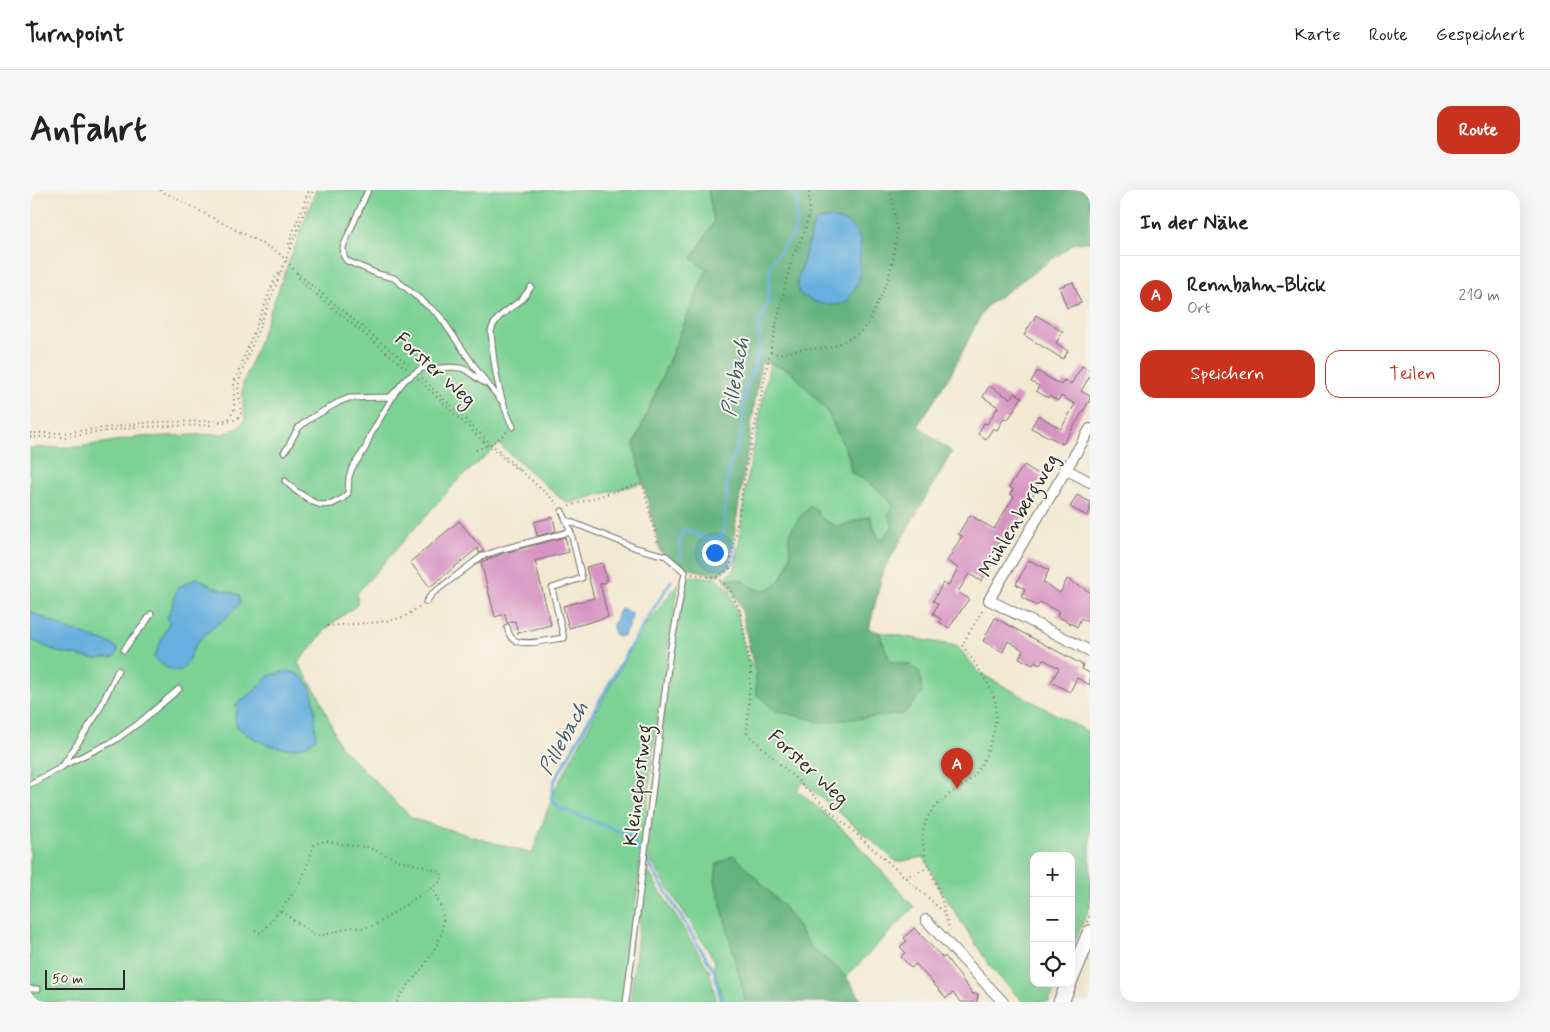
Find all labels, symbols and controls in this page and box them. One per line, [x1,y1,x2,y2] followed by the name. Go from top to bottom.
[25,19,125,50] text: Turnpoint
[1295,23,1341,47] text: Karte
[1369,23,1408,47] text: Route
[1436,23,1525,47] text: Gespeichert
[1437,106,1520,154] button: Route
[30,107,147,153] text: Anfahrt
[1140,209,1248,237] text: In der Nähe
[1187,273,1326,298] text: Rennbahn-Blick
[1151,285,1161,306] text: A
[1459,285,1500,306] text: 210 m
[1187,298,1211,319] text: Ort
[388,326,482,415] street label: Forster Weg
[715,335,757,419] water label: Pillebach
[1140,350,1315,398] button: Speichern
[1325,350,1500,398] button: Teilen
[973,449,1067,584] street label: Mühlenbergweg
[702,540,728,566] your location
[532,697,596,780] water label: Pillebach
[618,723,661,848] street label: Kleineforstweg
[761,724,854,813] street label: Forster Weg
[941,748,973,789] pin: A
[1030,852,1075,987] map controls
[1030,852,1075,897] button: +
[1030,897,1075,942] button: −
[1030,942,1075,987] button: locate
[45,967,125,990] scale bar
[52,970,83,988] text: 50 m

